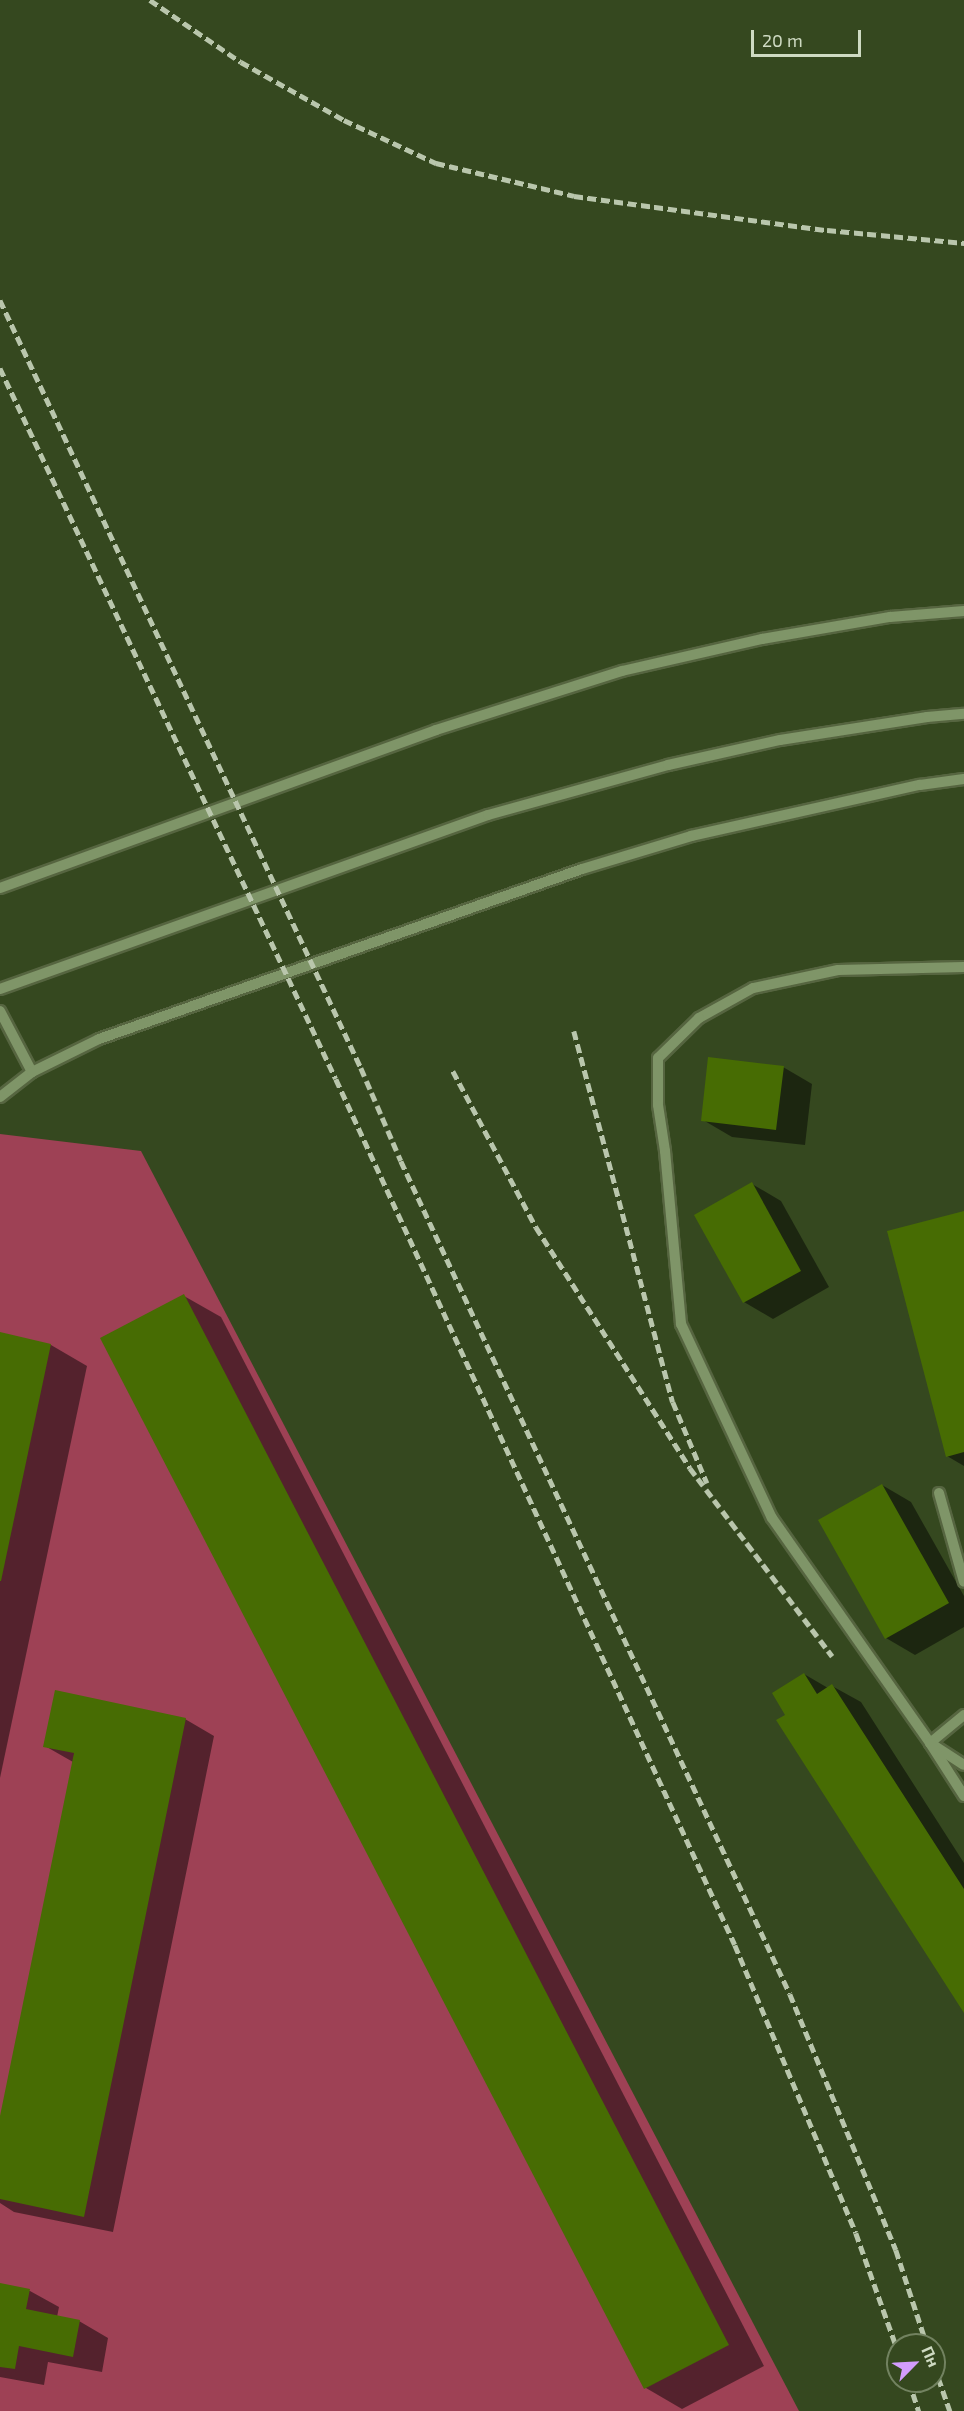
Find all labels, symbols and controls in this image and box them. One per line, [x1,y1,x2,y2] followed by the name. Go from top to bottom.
[754,18,864,56] scale bar
[762,29,803,51] text: 20 m
[886,2333,946,2393] north arrow
[918,2343,944,2370] text: Пн

